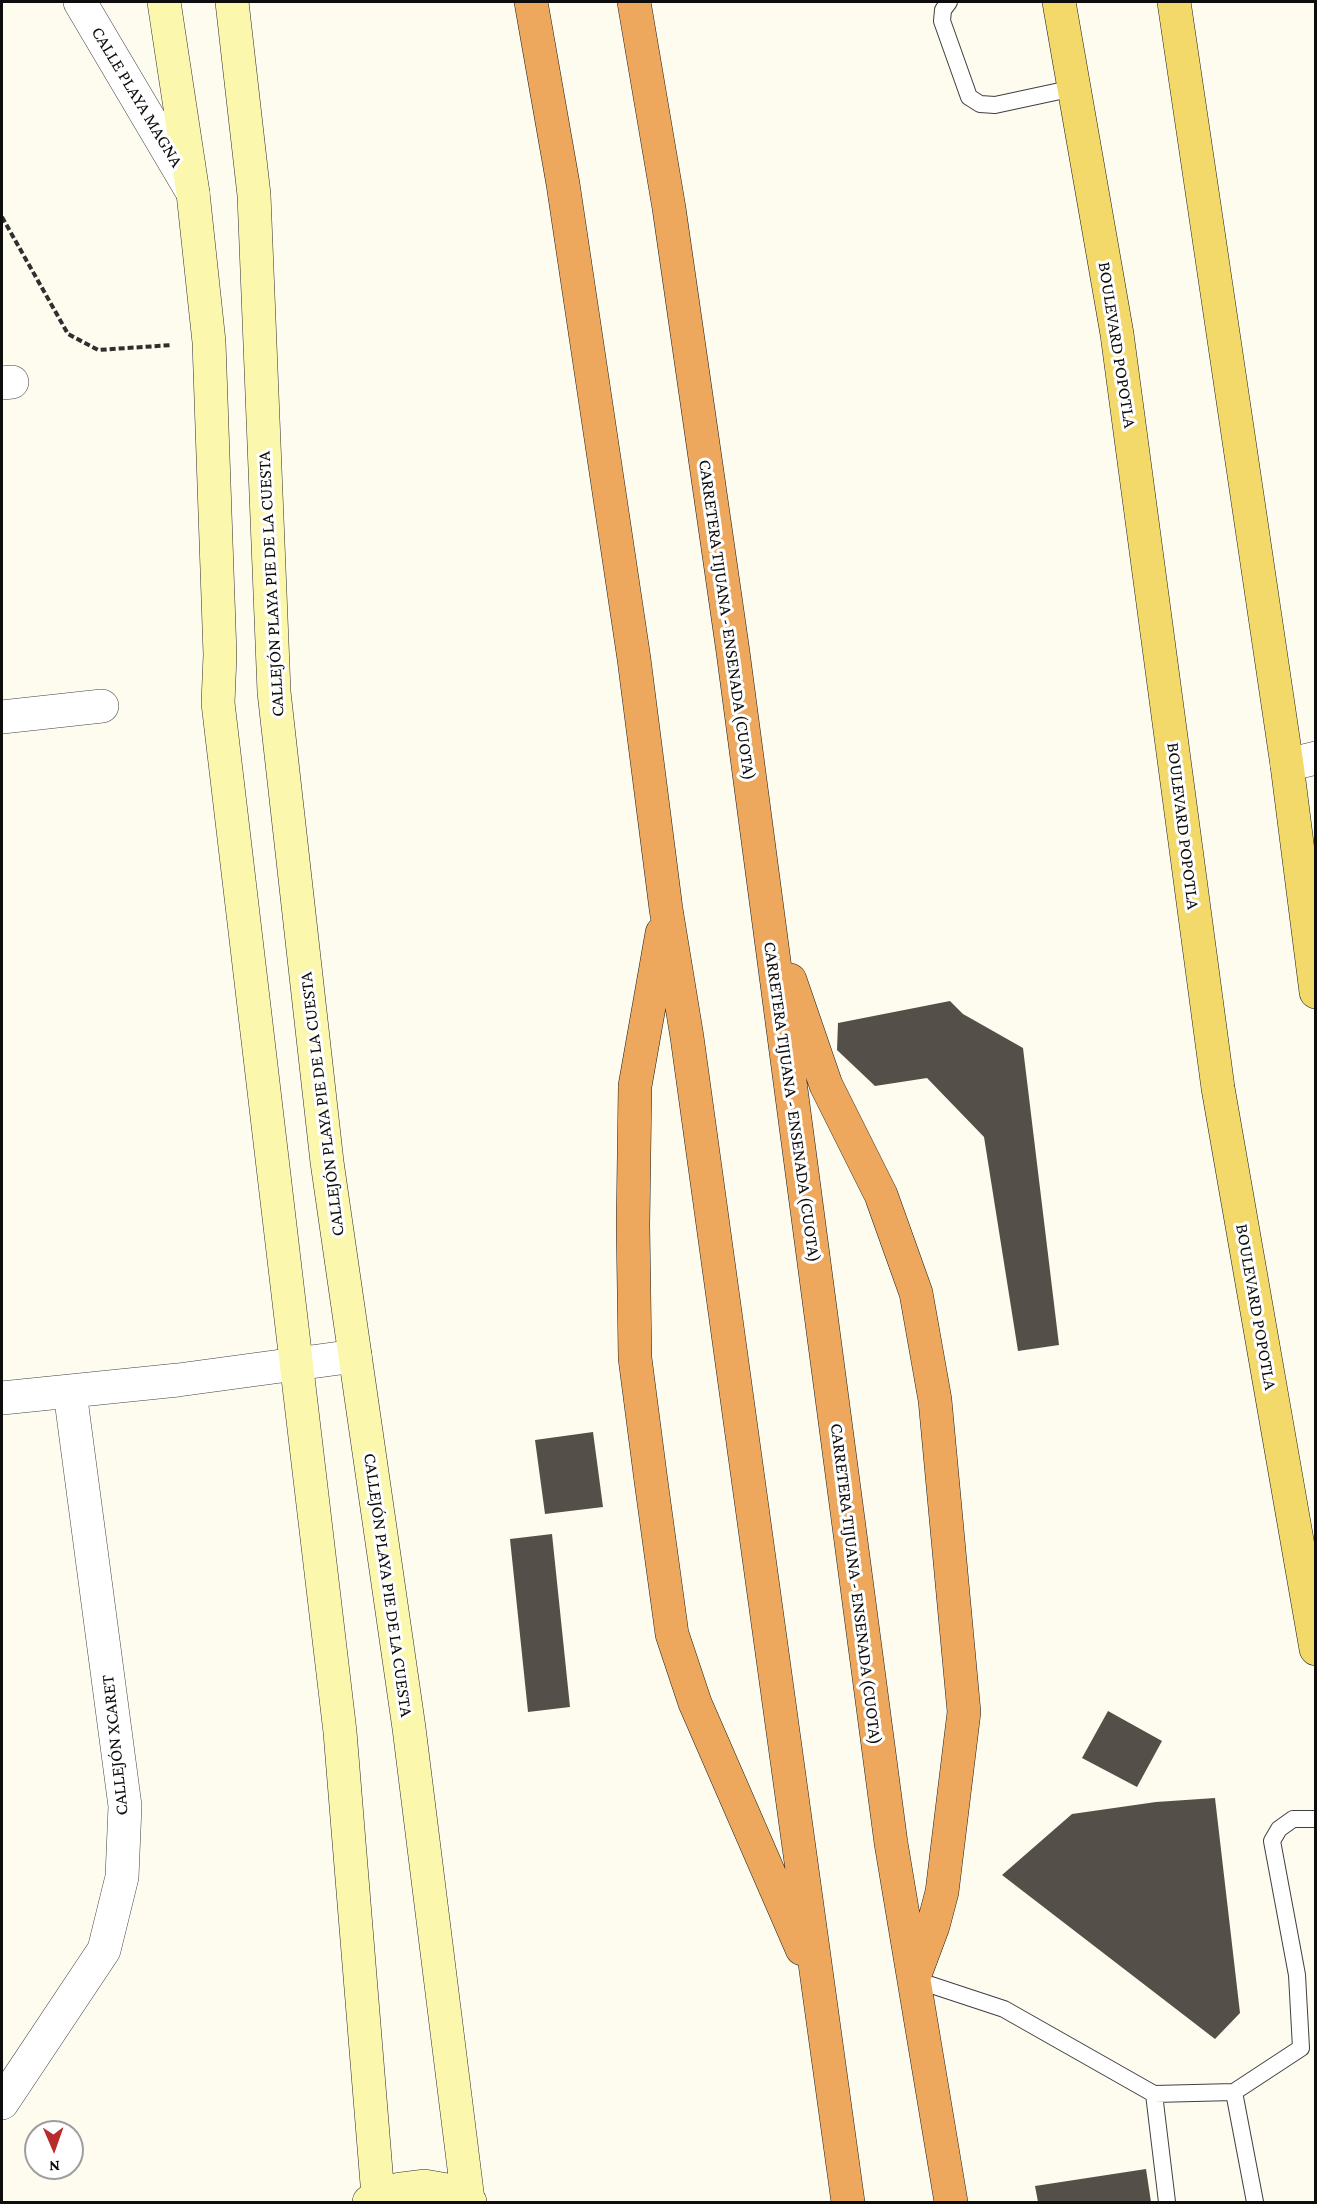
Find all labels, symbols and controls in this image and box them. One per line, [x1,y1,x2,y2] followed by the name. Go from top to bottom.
[87,23,187,171] street label: CALLE PLAYA MAGNA
[1093,260,1141,430] street label: BOULEVARD POPOTLA
[253,451,289,717] street label: CALLEJÓN PLAYA PIE DE LA CUESTA
[694,458,760,782] street label: CARRETERA TIJUANA - ENSENADA (CUOTA)
[1162,741,1204,911] street label: BOULEVARD POPOTLA
[759,940,825,1264] street label: CARRETERA TIJUANA - ENSENADA (CUOTA)
[295,971,349,1237] street label: CALLEJÓN PLAYA PIE DE LA CUESTA
[1231,1222,1281,1392] street label: BOULEVARD POPOTLA
[826,1422,886,1746] street label: CARRETERA TIJUANA - ENSENADA (CUOTA)
[359,1452,417,1718] street label: CALLEJÓN PLAYA PIE DE LA CUESTA
[97,1674,133,1816] street label: CALLEJÓN XCARET
[24,2120,84,2180] north arrow
[49,2158,60,2175] text: N

